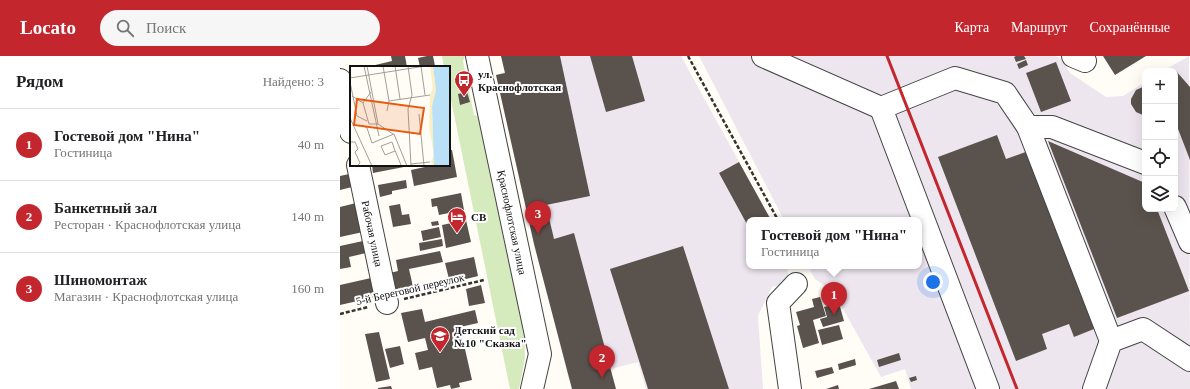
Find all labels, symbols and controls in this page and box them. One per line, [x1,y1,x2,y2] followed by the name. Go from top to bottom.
[100,10,380,46] search box
[20,17,76,38] text: Locato
[114,17,136,39] icon: search
[146,20,186,36] text: Поиск
[954,20,989,35] text: Карта
[1011,20,1067,35] text: Маршрут
[1089,20,1170,35] text: Сохранённые
[350,66,450,166] inset map
[478,68,561,93] place label: ул. Краснофлотская
[1142,68,1178,212] map controls
[1142,68,1178,104] button: +
[453,69,475,97] bus stop icon: ул. Краснофлотская
[16,72,64,91] text: Рядом
[263,74,324,89] text: Найдено: 3
[1142,104,1178,140] button: −
[54,128,200,144] text: Гостевой дом "Нина"
[26,137,32,152] text: 1
[298,137,324,152] text: 40 m
[1142,140,1178,176] button: locate
[54,145,112,160] text: Гостиница
[495,169,529,276] street label: Краснофлотская улица
[1142,176,1178,212] button: layers
[360,199,385,268] street label: Рабочая улица
[54,200,157,216] text: Банкетный зал
[525,201,551,234] pin: 3
[446,206,468,234] hotel icon: СВ
[26,209,32,224] text: 2
[291,209,324,224] text: 140 m
[471,211,487,223] place label: СВ
[54,217,241,232] text: Ресторан · Краснофлотская улица
[746,217,922,269] popup
[761,227,907,243] text: Гостевой дом "Нина"
[761,244,819,259] text: Гостиница
[355,271,466,307] street label: 5-й Береговой переулок
[54,272,147,288] text: Шиномонтаж
[923,272,943,292] your location
[26,281,32,296] text: 3
[291,281,324,296] text: 160 m
[821,282,847,315] pin: 1
[54,289,238,304] text: Магазин · Краснофлотская улица
[454,324,527,349] place label: Детский сад №10 "Сказка"
[429,325,451,353] school or university icon: Детский сад №10 "Сказка"
[589,345,615,378] pin: 2

